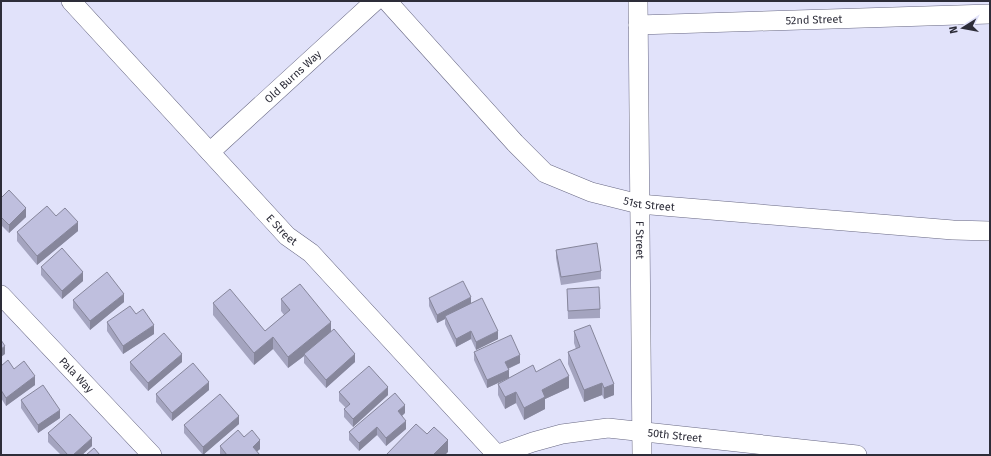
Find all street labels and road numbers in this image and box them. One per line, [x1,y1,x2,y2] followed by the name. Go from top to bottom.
[785,12,842,27] street label: 52nd Street
[262,47,324,106] street label: Old Burns Way
[622,194,675,213] street label: 51st Street
[264,211,300,248] street label: E Street
[633,221,647,259] street label: F Street
[57,355,97,396] street label: Pala Way
[647,426,703,445] street label: 50th Street

